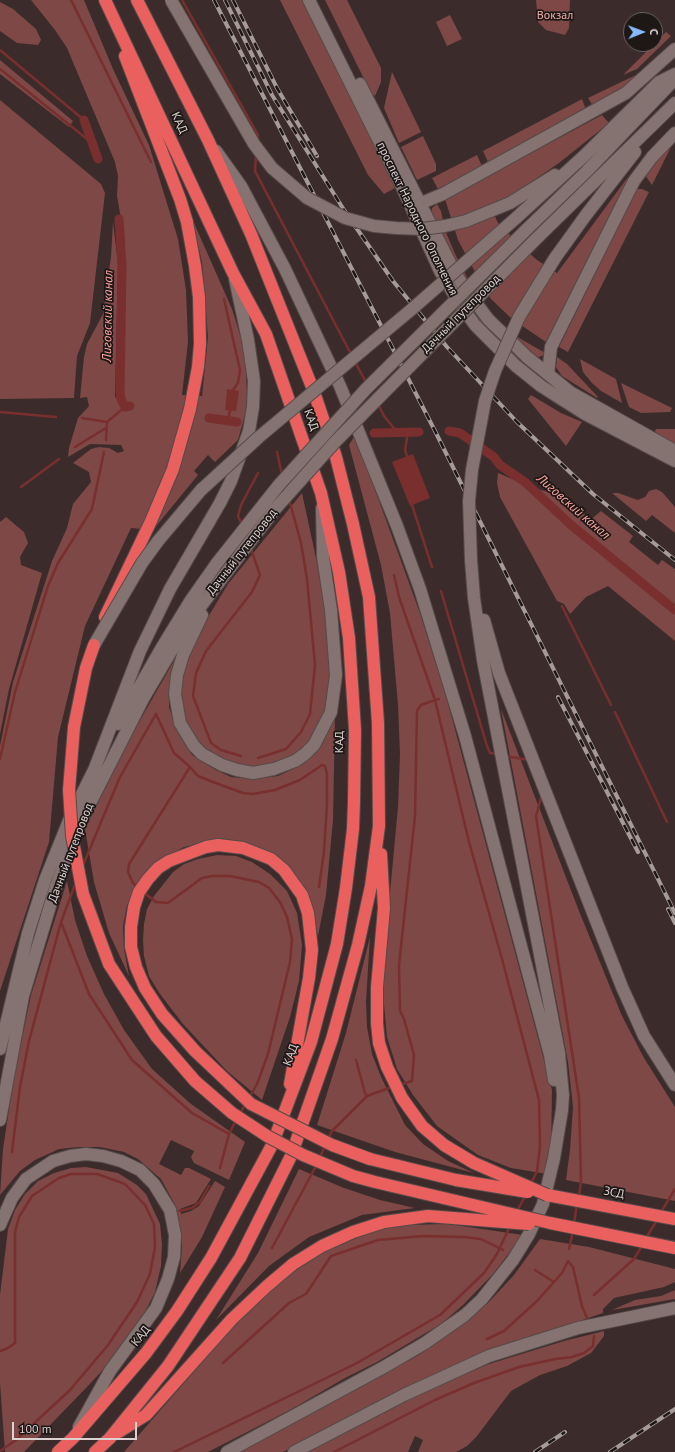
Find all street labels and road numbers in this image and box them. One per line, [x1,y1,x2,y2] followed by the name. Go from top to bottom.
[168,110,190,136] street label: КАД
[374,140,460,298] street label: проспект Народного Ополчения
[419,272,503,356] street label: Дачный путепровод
[300,407,322,433] street label: КАД
[204,506,280,598] street label: Дачный путепровод
[333,731,347,753] street label: КАД
[45,801,97,905] street label: Дачный путепровод
[280,1042,302,1068] street label: КАД
[602,1184,626,1202] street label: ЗСД
[128,1323,154,1349] street label: КАД

